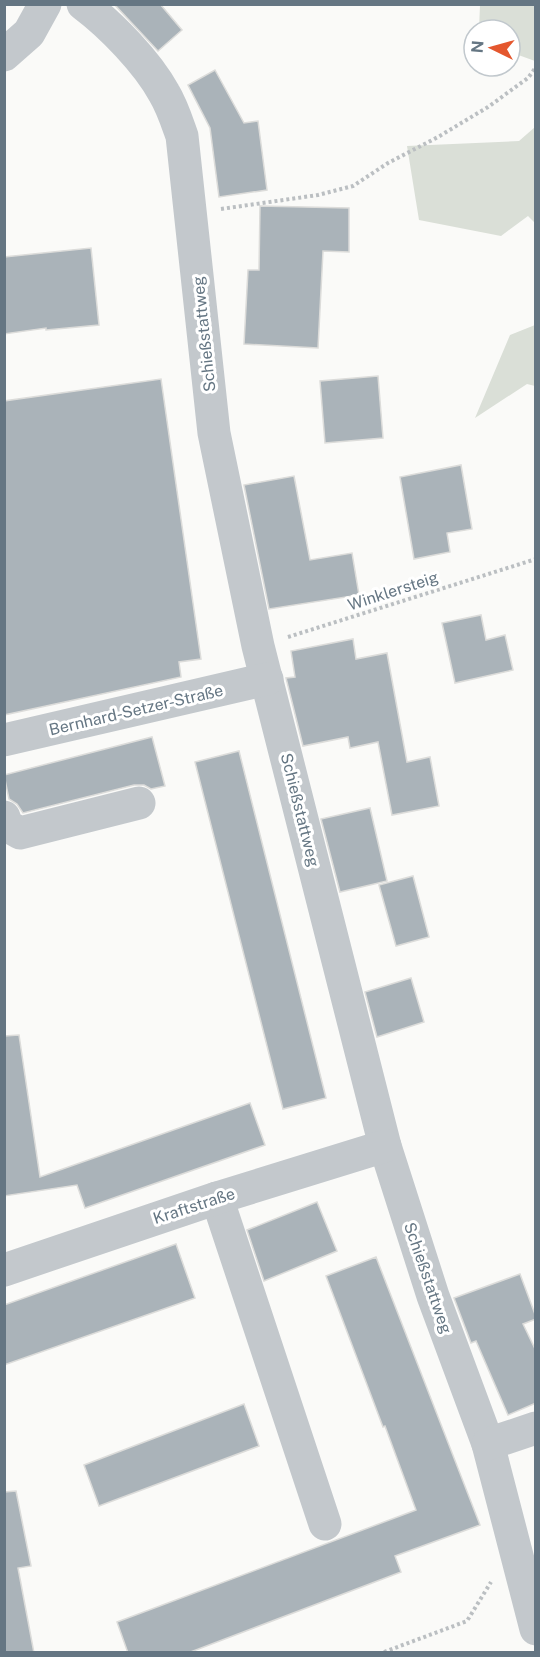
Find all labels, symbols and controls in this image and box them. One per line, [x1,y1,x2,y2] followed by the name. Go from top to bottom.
[462,18,522,78] north arrow
[468,40,488,54] text: N
[188,275,220,393] street label: Schießstattweg
[345,567,441,615] street label: Winklersteig
[47,681,225,739] street label: Bernhard-Setzer-Straße
[277,751,323,869] street label: Schießstattweg
[151,1184,237,1228] street label: Kraftstraße
[400,1220,456,1336] street label: Schießstattweg

